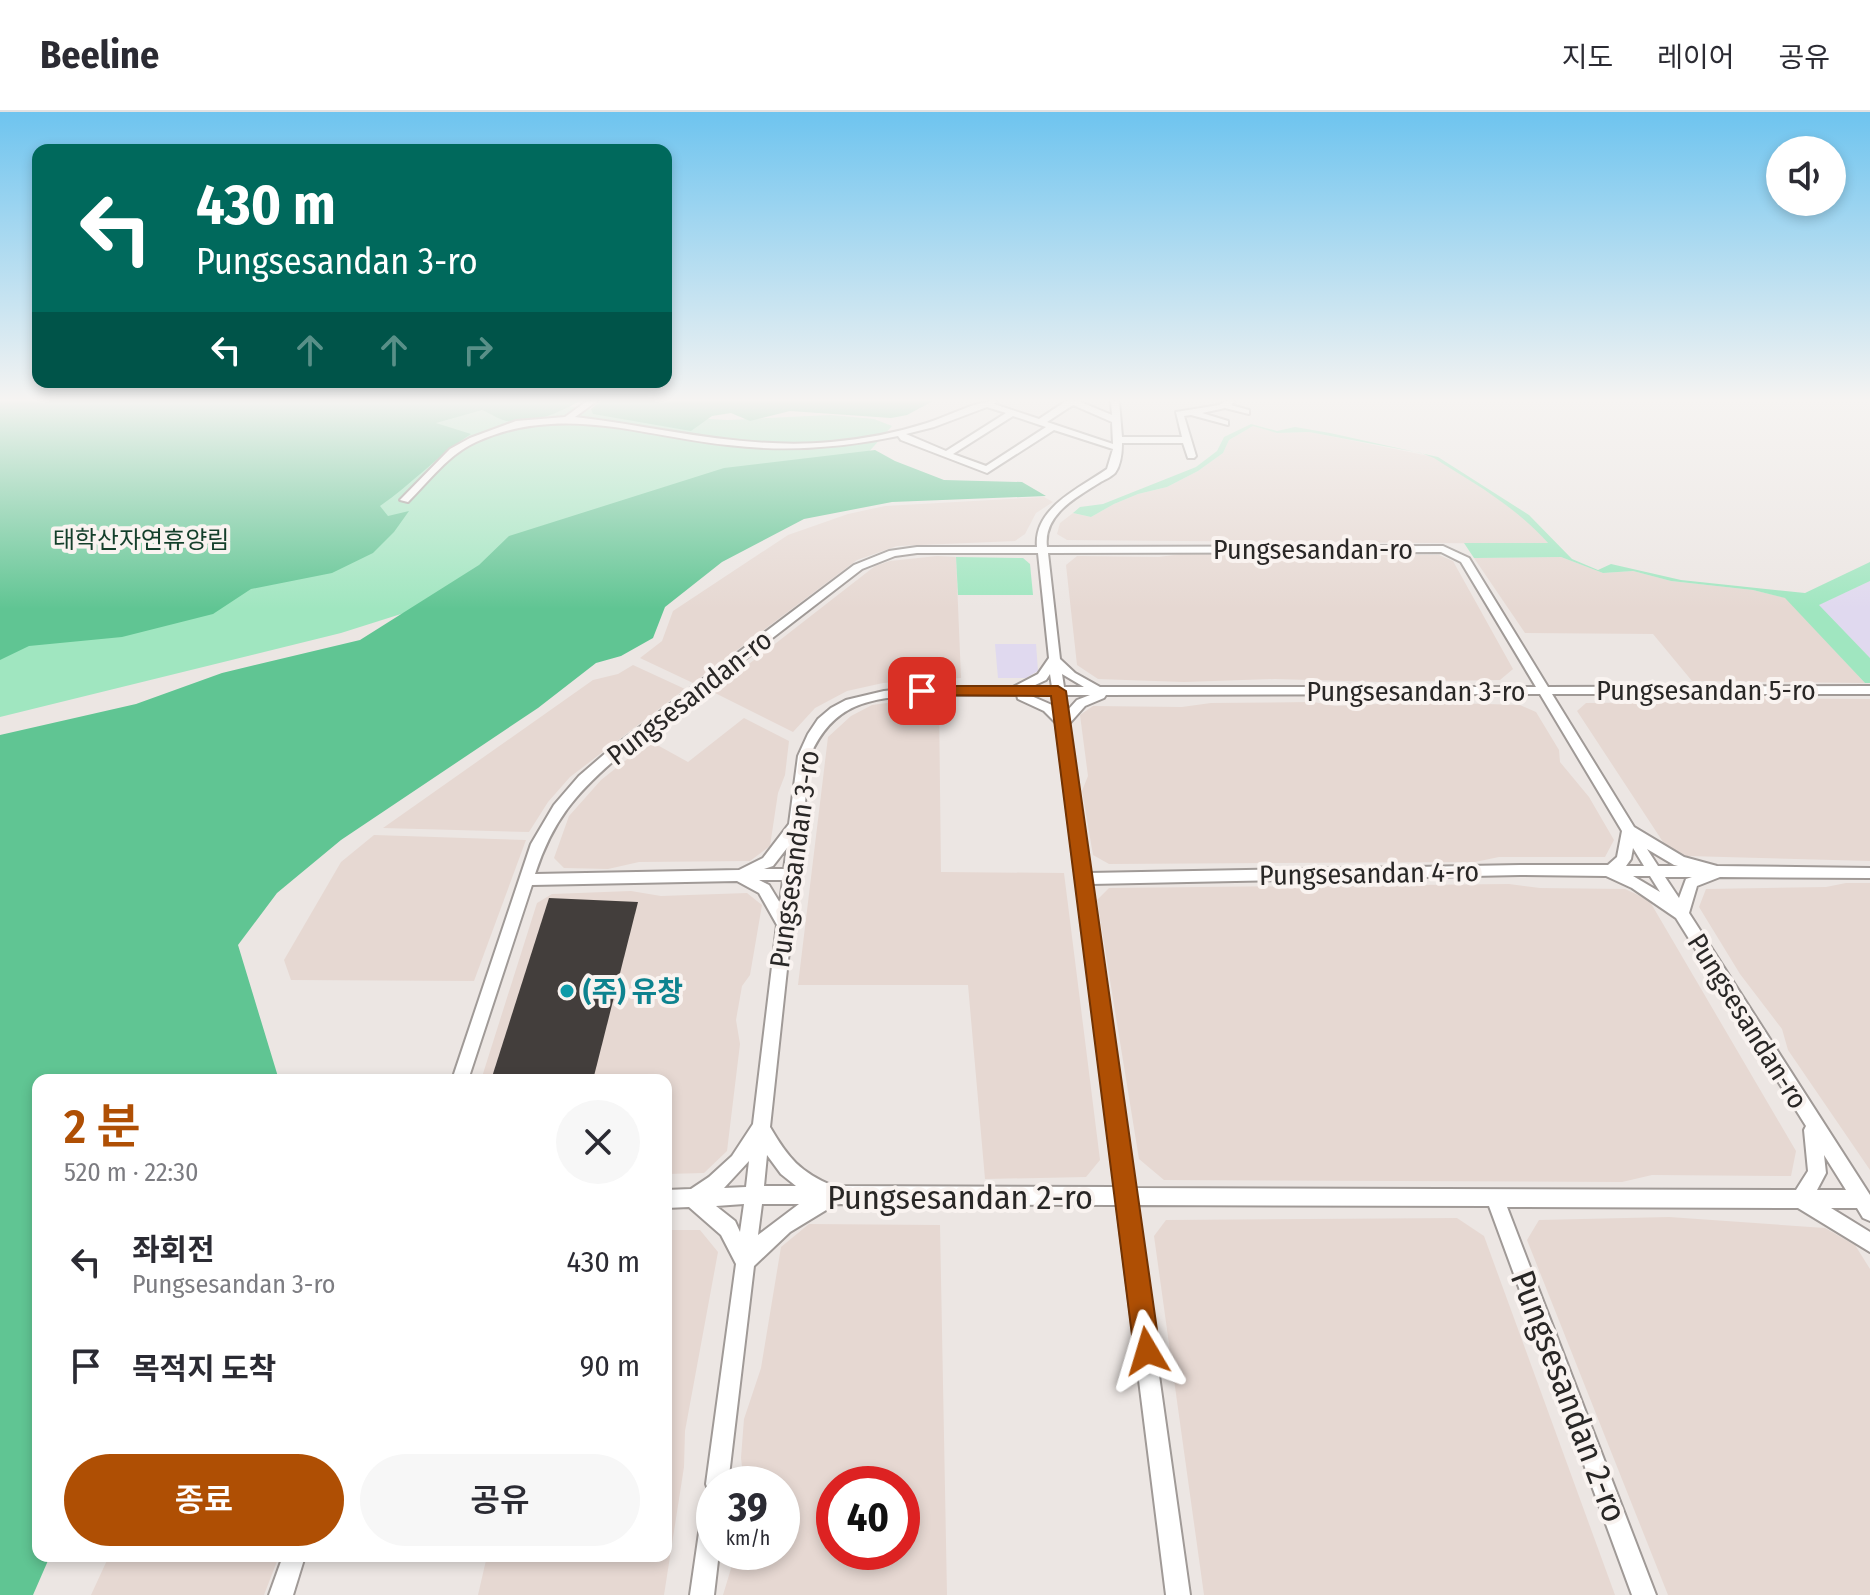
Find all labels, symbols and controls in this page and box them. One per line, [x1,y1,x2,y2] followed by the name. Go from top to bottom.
[40,32,159,78] text: Beeline
[1562,41,1613,74] text: 지도
[1657,41,1734,74] text: 레이어
[1778,41,1830,74] text: 공유
[1766,136,1846,216] map controls
[1766,136,1846,216] button: sound
[196,172,336,239] text: 430 m
[64,176,168,280] icon: left
[196,240,478,284] text: Pungsesandan 3-ro
[204,328,248,372] icon: left
[288,328,332,372] icon: ahead
[372,328,416,372] icon: ahead
[456,328,500,372] icon: right
[53,526,229,554] park label: 태학산자연휴양림
[1213,533,1413,566] street label: Pungsesandan-ro
[600,623,778,772] street label: Pungsesandan-ro
[888,657,956,725] pin
[900,669,944,713] icon: arrive
[1596,674,1816,707] street label: Pungsesandan 5-ro
[1306,675,1526,708] street label: Pungsesandan 3-ro
[763,748,826,970] street label: Pungsesandan 3-ro
[1259,855,1479,892] street label: Pungsesandan 4-ro
[1681,928,1815,1115] street label: Pungsesandan-ro
[583,975,683,1008] place label: (주) 유창
[558,982,576,1000] marker: (주) 유창
[64,1098,141,1156] text: 2 분
[556,1100,640,1184] button: close
[64,1157,198,1188] text: 520 m · 22:30
[827,1177,1093,1218] street label: Pungsesandan 2-ro
[132,1232,215,1268] text: 좌회전
[64,1240,108,1284] icon: left
[567,1244,640,1280] text: 430 m
[1502,1265,1635,1528] street label: Pungsesandan 2-ro
[132,1269,335,1300] text: Pungsesandan 3-ro
[1105,1309,1189,1393] position arrow
[64,1344,108,1388] icon: arrive
[580,1348,640,1384] text: 90 m
[132,1351,276,1387] text: 목적지 도착
[64,1454,344,1546] button: 종료
[360,1454,640,1546] button: 공유
[816,1466,920,1570] speed limit sign: 40
[728,1484,768,1532] text: 39
[726,1526,770,1550] text: km/h

